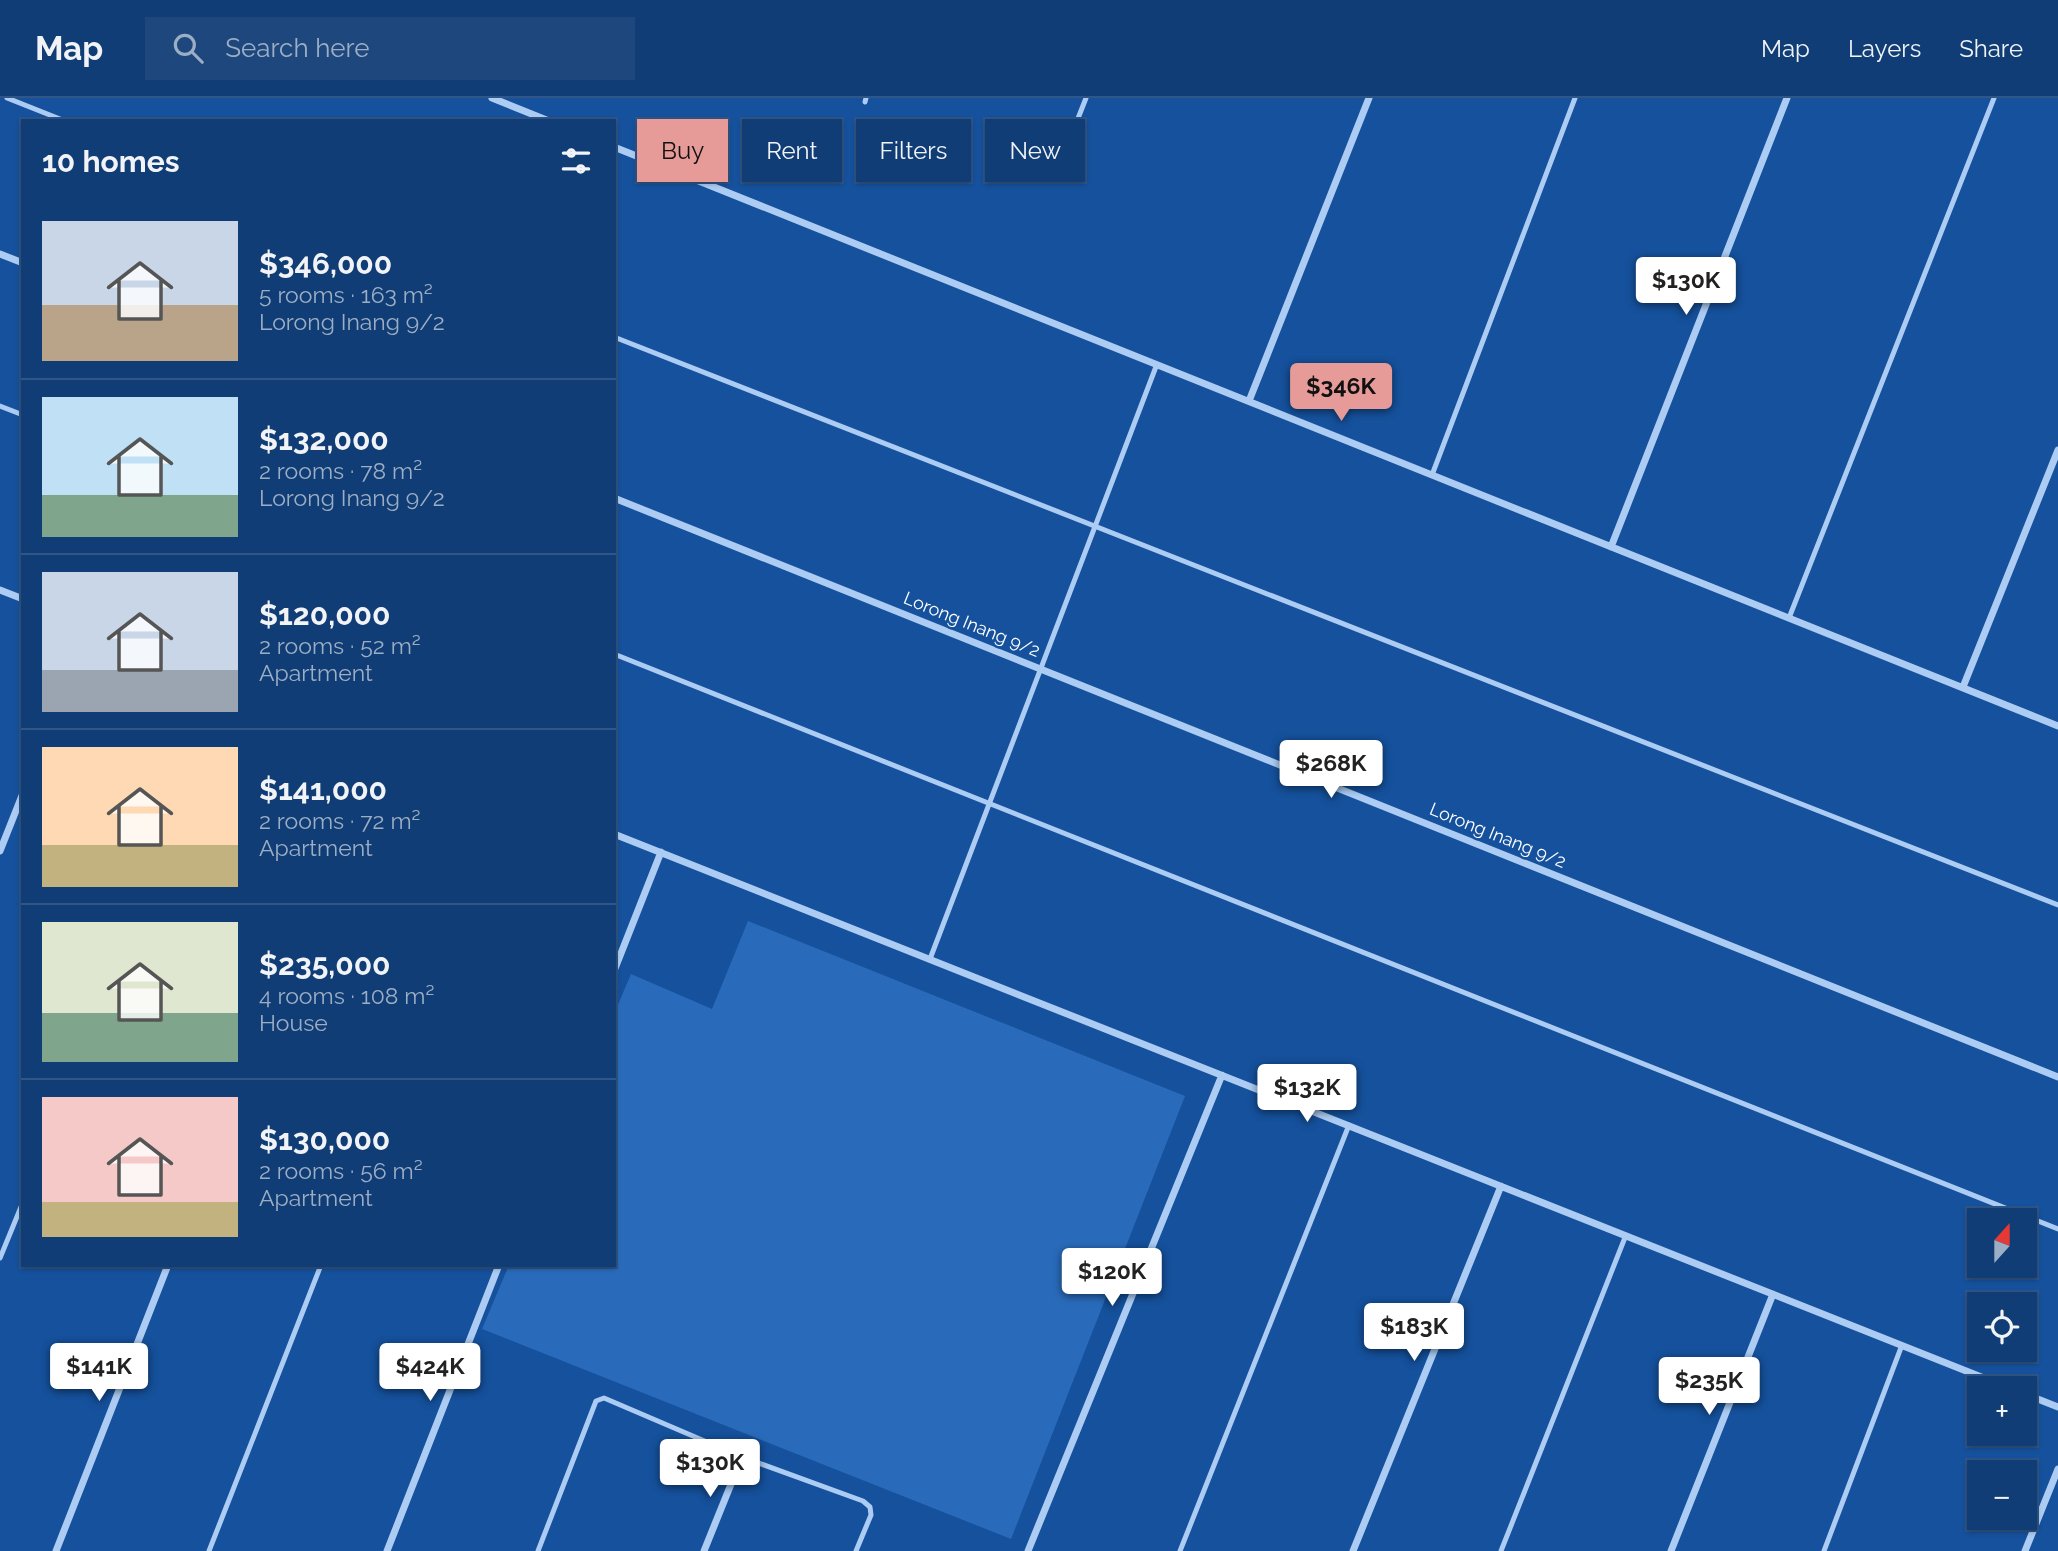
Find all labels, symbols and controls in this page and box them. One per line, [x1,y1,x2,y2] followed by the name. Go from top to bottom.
[145,17,635,80] search box
[35,29,103,68] text: Map
[169,29,207,67] icon: search
[225,33,370,63] text: Search here
[1761,34,1810,63] text: Map
[1848,34,1921,63] text: Layers
[1959,34,2023,63] text: Share
[637,119,728,182] chip: Buy
[742,119,842,182] chip: Rent
[856,119,971,182] chip: Filters
[985,119,1085,182] chip: New
[557,142,595,180] icon: filters
[42,144,179,179] text: 10 homes
[259,246,392,281] text: $346,000
[98,249,182,333] icon: home
[1637,258,1735,317] pin: $130K
[1652,266,1720,293] text: $130K
[259,281,433,308] text: 5 rooms · 163 m²
[259,308,445,335] text: Lorong Inang 9/2
[1292,364,1390,423] pin: $346K
[1306,372,1376,399] text: $346K
[259,422,389,457] text: $132,000
[98,425,182,509] icon: home
[259,457,422,484] text: 2 rooms · 78 m²
[259,484,445,511] text: Lorong Inang 9/2
[901,587,1043,661] street label: Lorong Inang 9/2
[259,597,390,632] text: $120,000
[98,600,182,684] icon: home
[259,632,421,659] text: 2 rooms · 52 m²
[259,659,373,686] text: Apartment
[1282,740,1380,800] pin: $268K
[1296,749,1366,776] text: $268K
[259,772,387,807] text: $141,000
[98,775,182,859] icon: home
[1427,798,1569,872] street label: Lorong Inang 9/2
[259,807,420,834] text: 2 rooms · 72 m²
[259,834,373,861] text: Apartment
[259,947,391,982] text: $235,000
[98,950,182,1034] icon: home
[259,982,434,1009] text: 4 rooms · 108 m²
[259,1009,328,1036] text: House
[1258,1065,1356,1124] pin: $132K
[1273,1073,1341,1100] text: $132K
[259,1122,390,1157] text: $130,000
[98,1125,182,1209] icon: home
[259,1157,423,1184] text: 2 rooms · 56 m²
[259,1184,373,1211] text: Apartment
[1967,1208,2037,1278] north arrow
[1967,1208,2037,1530] map controls
[1063,1248,1161,1308] pin: $120K
[1078,1257,1146,1284] text: $120K
[1967,1292,2037,1362] button: locate
[1365,1304,1463,1363] pin: $183K
[1380,1312,1448,1339] text: $183K
[50,1344,148,1403] pin: $141K
[381,1344,479,1403] pin: $424K
[66,1352,132,1379] text: $141K
[395,1352,465,1379] text: $424K
[1660,1358,1758,1417] pin: $235K
[1675,1366,1743,1393] text: $235K
[1967,1376,2037,1446] button: +
[661,1440,759,1499] pin: $130K
[676,1448,744,1475] text: $130K
[1967,1460,2037,1530] button: −

